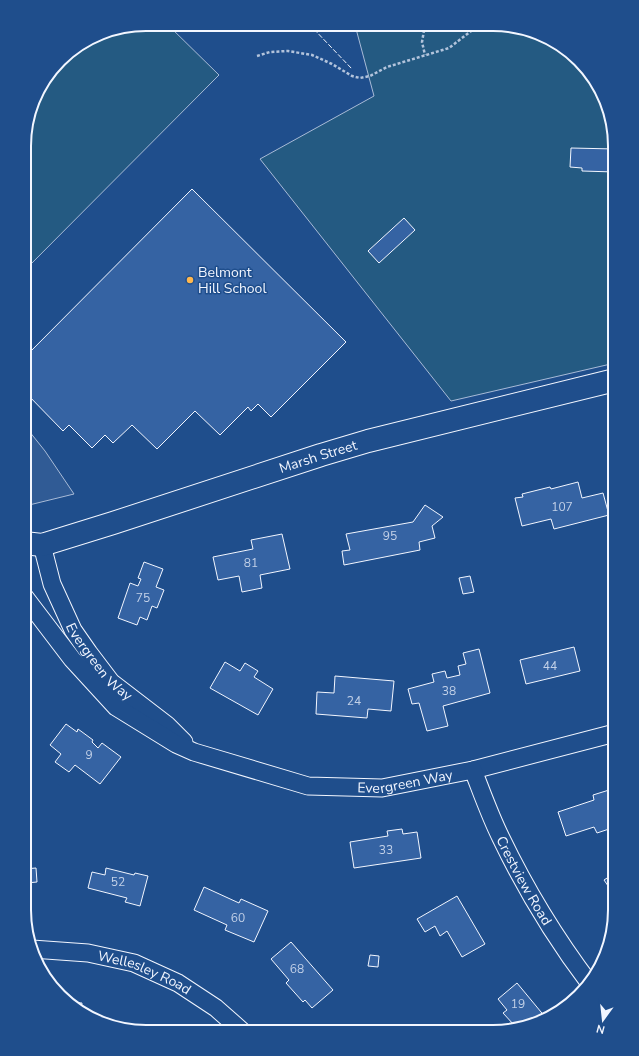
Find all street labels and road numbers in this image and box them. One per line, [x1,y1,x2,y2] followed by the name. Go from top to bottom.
[277,436,360,478] street label: Marsh Street
[61,620,137,706] street label: Evergreen Way
[357,765,455,798] street label: Evergreen Way
[491,833,556,929] street label: Crestview Road
[96,946,195,999] street label: Wellesley Road

